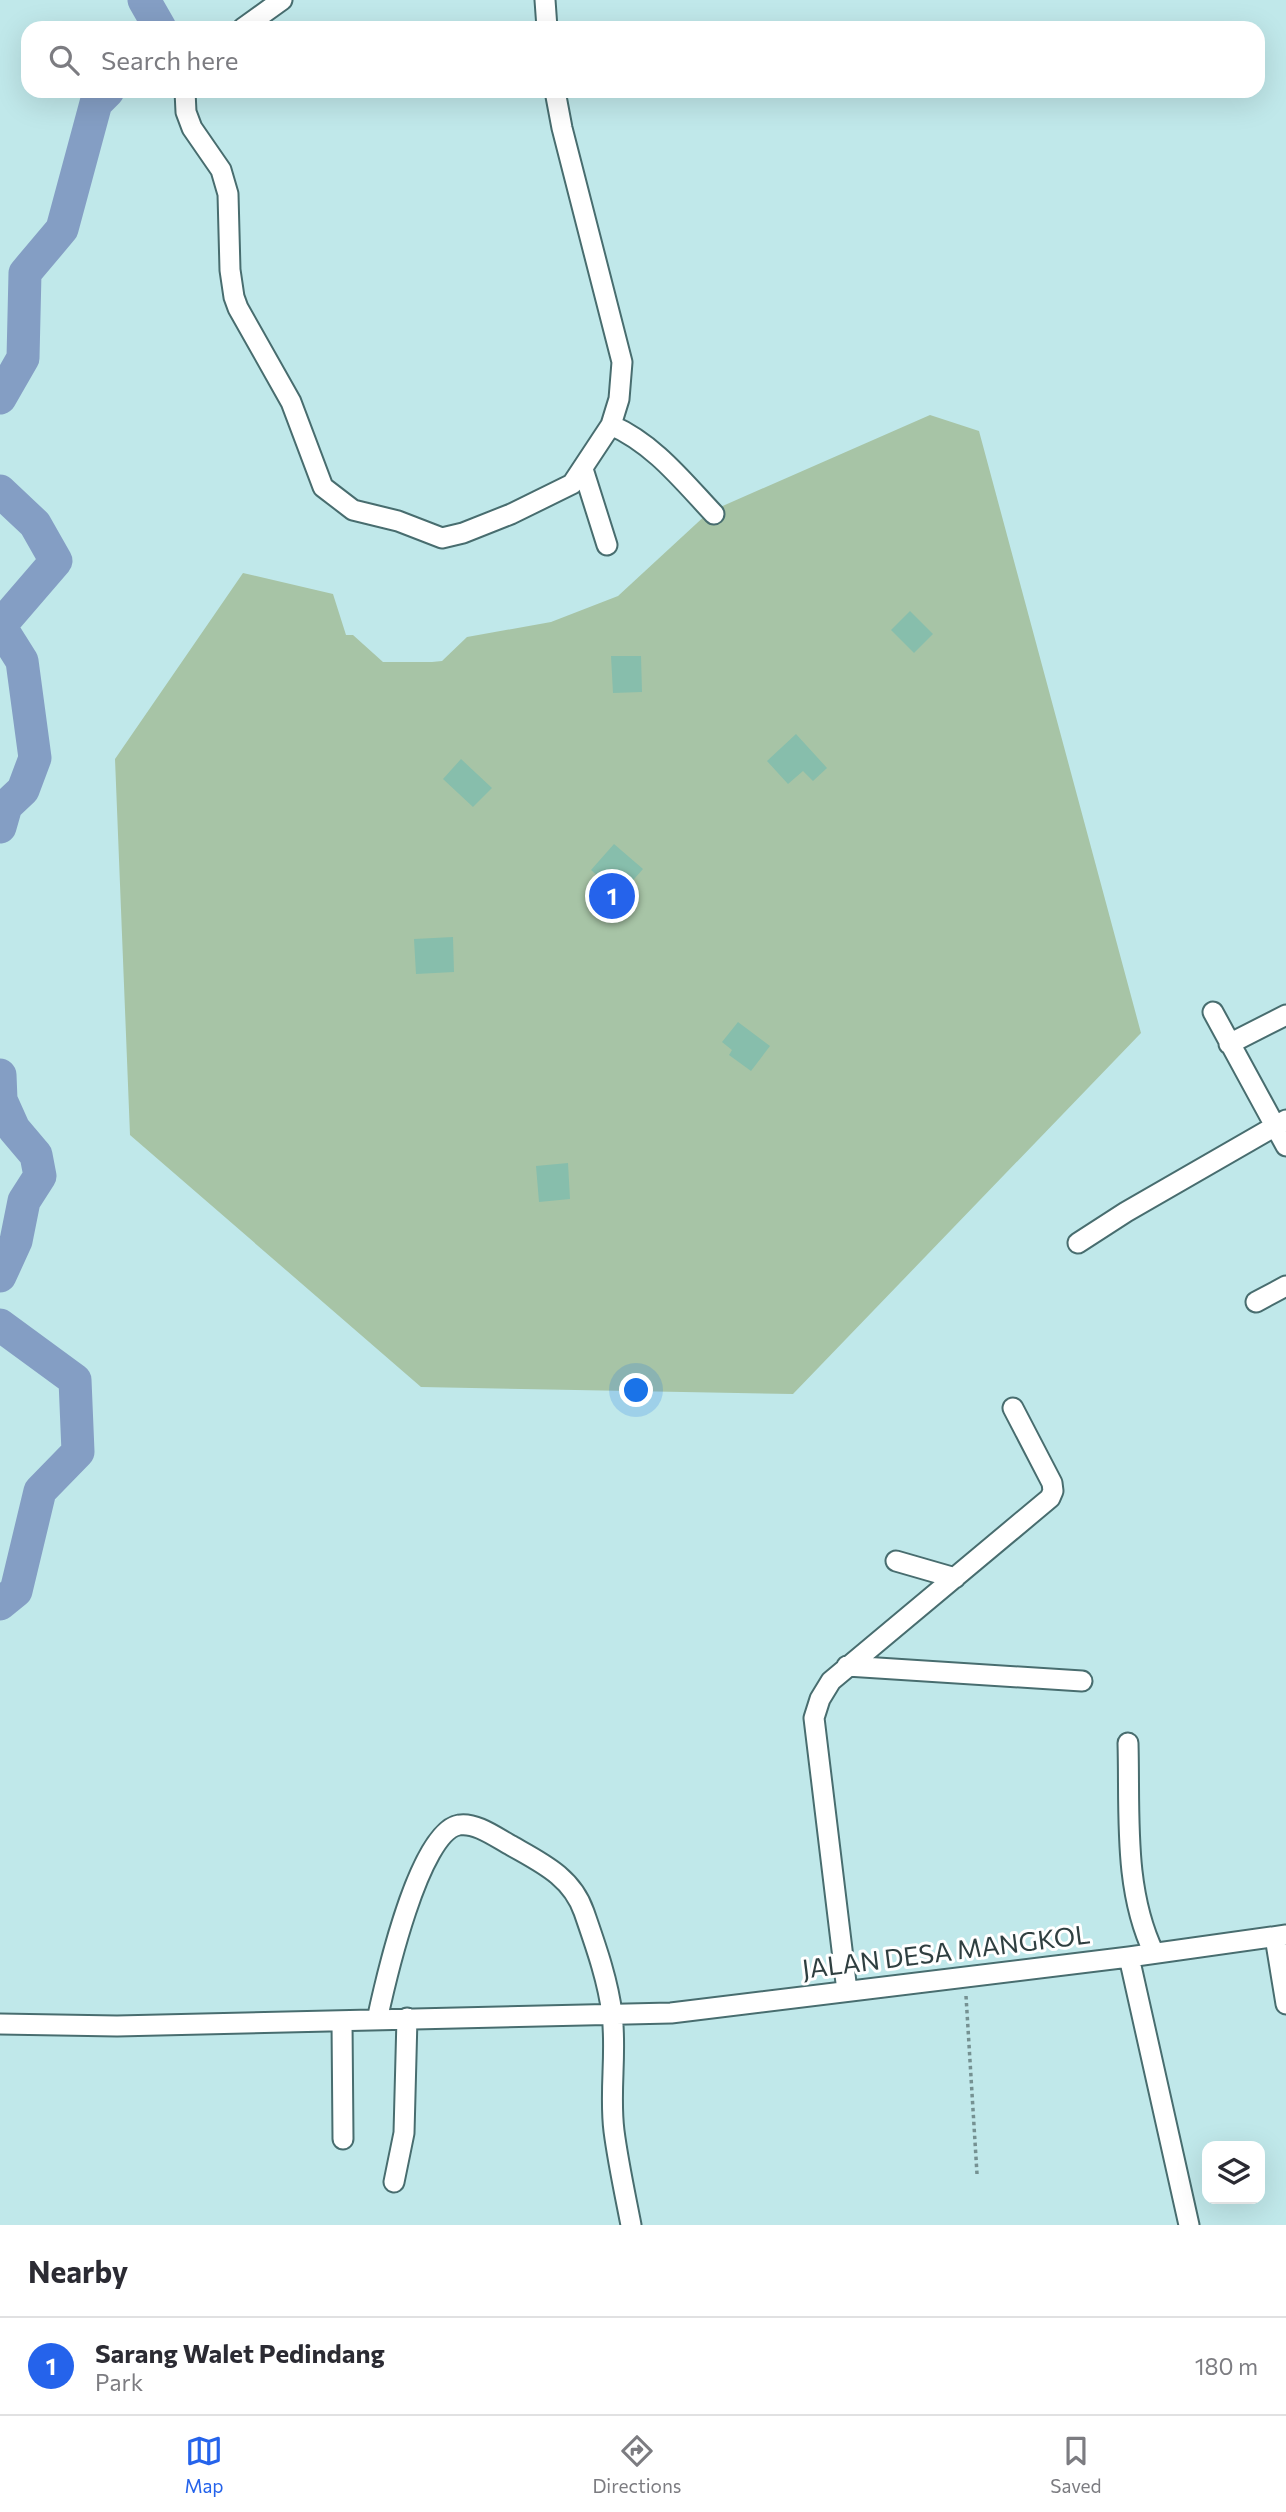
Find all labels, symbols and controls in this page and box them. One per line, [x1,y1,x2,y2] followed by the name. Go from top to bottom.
[21,21,1265,98] search box
[45,41,83,79] icon: search
[101,44,239,75] text: Search here
[589,870,635,922] pin: 1
[619,1373,653,1407] your location
[800,1917,1092,1984] street label: JALAN DESA MANGKOL
[1202,2141,1265,2204] map controls
[1202,2141,1265,2204] button: layers
[28,2252,128,2289] text: Nearby
[95,2337,385,2368] text: Sarang Walet Pedindang
[46,2352,56,2380] text: 1
[1195,2352,1258,2380] text: 180 m
[95,2368,143,2396] text: Park
[184,2432,224,2497] tab: Map
[592,2432,682,2497] tab: Directions
[1050,2432,1102,2497] tab: Saved

